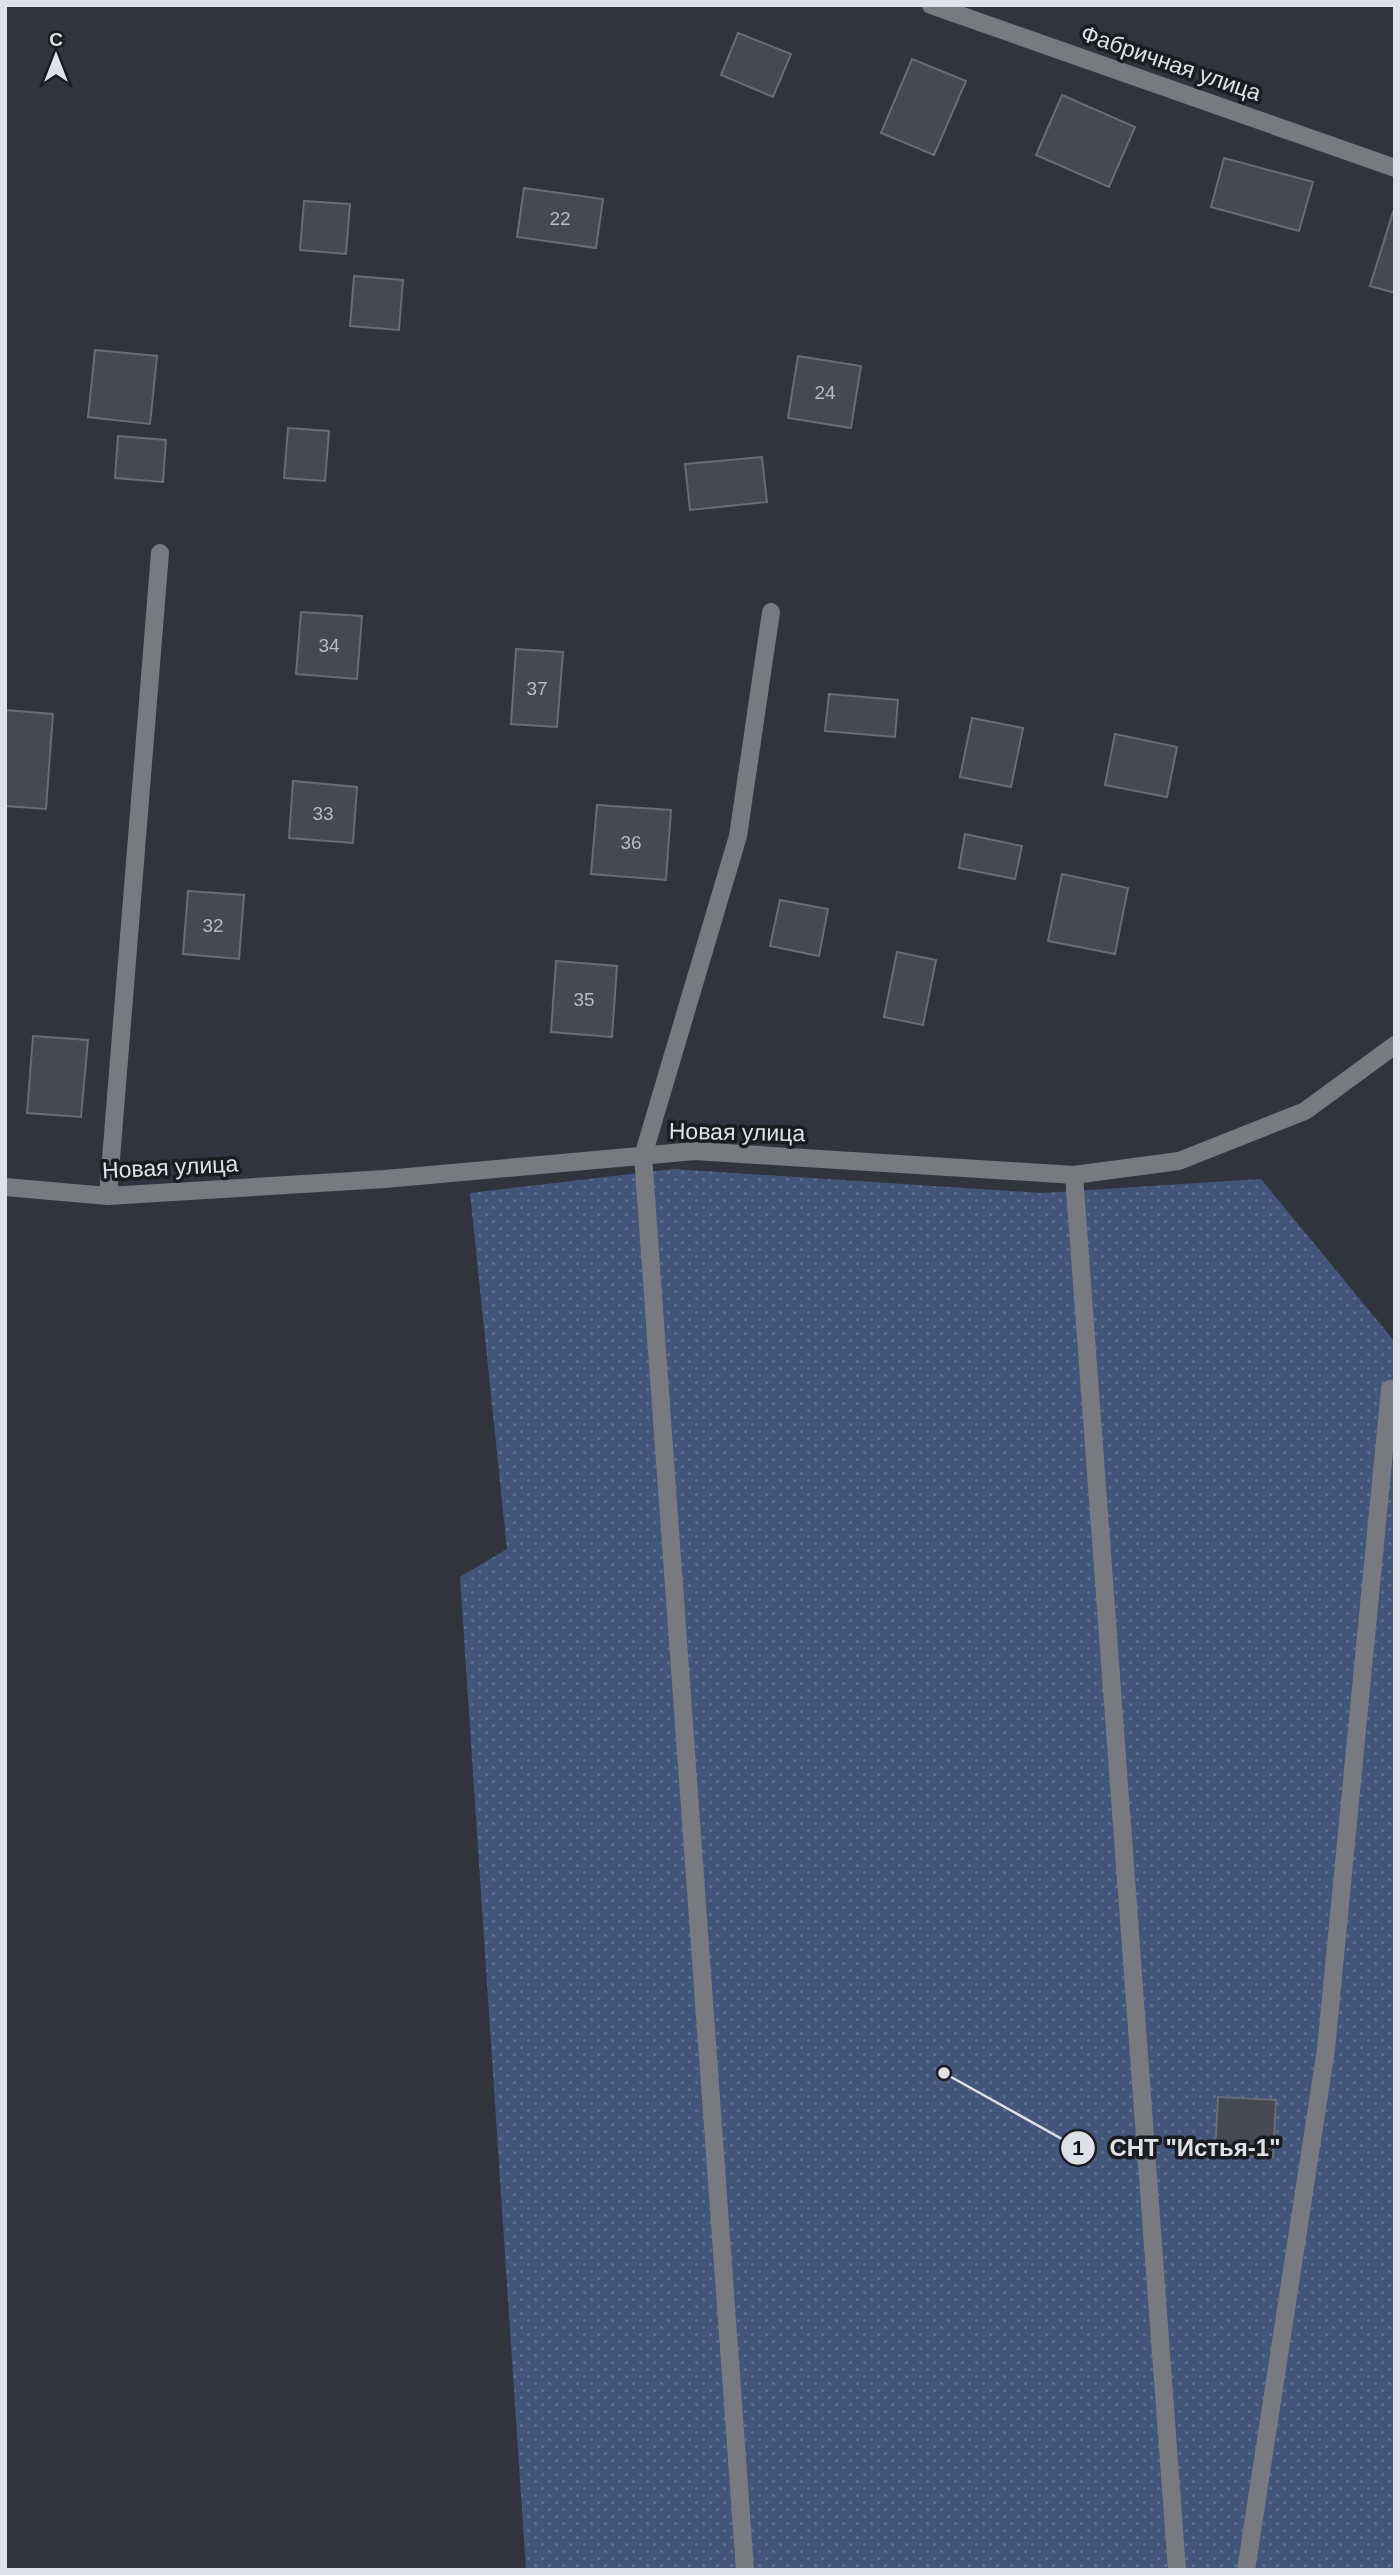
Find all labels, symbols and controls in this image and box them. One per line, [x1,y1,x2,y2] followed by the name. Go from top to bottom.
[1078,20,1265,106] street label: Фабричная улица
[21,21,91,91] north arrow
[49,29,63,50] text: С
[549,208,571,229] house number: 22
[814,382,836,403] house number: 24
[318,635,340,656] house number: 34
[526,678,548,699] house number: 37
[312,803,334,824] house number: 33
[620,832,642,853] house number: 36
[202,915,224,936] house number: 32
[573,989,595,1010] house number: 35
[669,1118,806,1146] street label: Новая улица
[101,1150,239,1184] street label: Новая улица
[1060,2125,1295,2170] callout: СНТ "Истья-1"
[1109,2134,1281,2161] text: СНТ "Истья-1"
[1072,2136,1084,2159] text: 1

